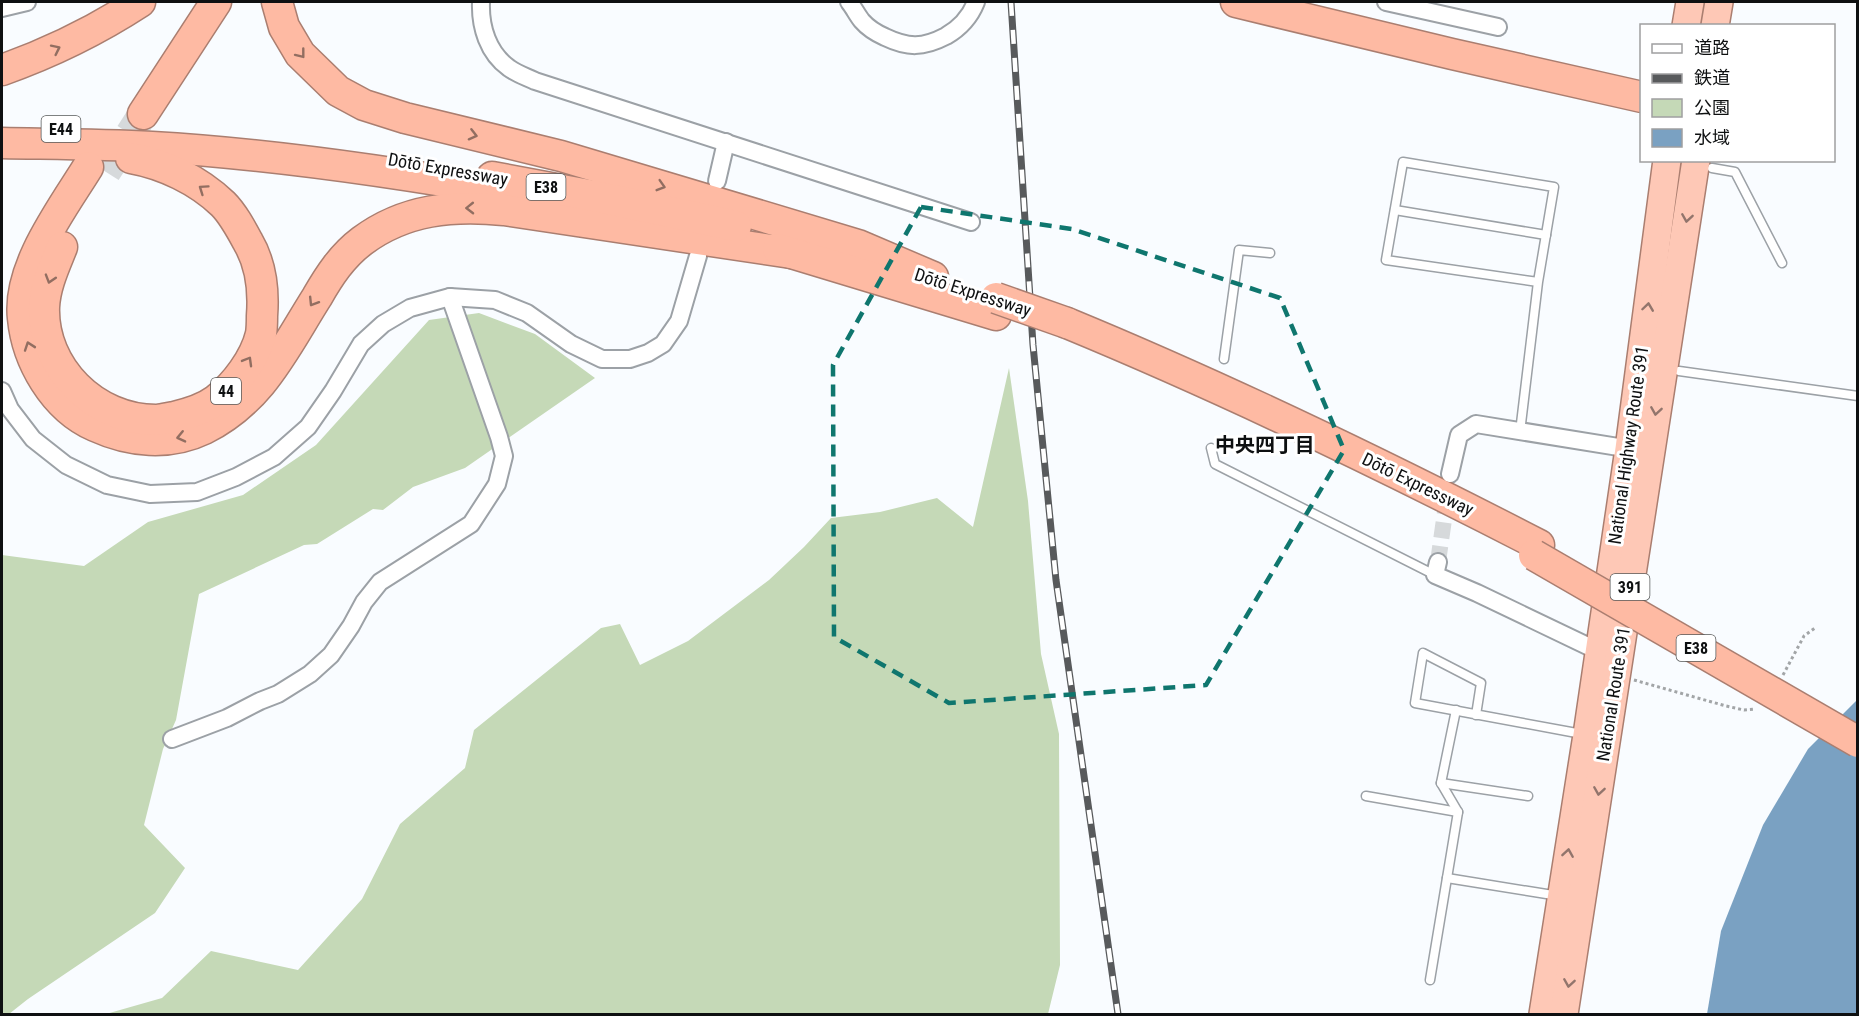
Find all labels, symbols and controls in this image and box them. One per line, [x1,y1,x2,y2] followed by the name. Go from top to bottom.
[1640,24,1835,162] legend
[1694,37,1730,58] text: 道路
[49,44,60,56] one-way arrow
[294,47,305,58] one-way arrow
[1694,67,1730,88] text: 鉄道
[1694,97,1730,118] text: 公園
[42,116,80,142] road number: E44
[468,127,478,140] one-way arrow
[1694,127,1730,148] text: 水域
[386,148,510,190] street label: Dōtō Expressway
[526,174,566,200] road number: E38
[655,179,666,191] one-way arrow
[199,185,210,196] one-way arrow
[466,202,475,214] one-way arrow
[1681,214,1693,223] one-way arrow
[912,263,1034,321] street label: Dōtō Expressway
[45,273,57,284] one-way arrow
[309,296,320,307] one-way arrow
[1641,302,1653,311] one-way arrow
[23,341,36,352] one-way arrow
[1604,344,1652,546] street label: National Highway Route 391
[241,357,253,367] one-way arrow
[211,378,241,404] road number: 44
[1651,406,1663,416] one-way arrow
[176,430,186,443] one-way arrow
[1215,433,1315,457] district label: 中央四丁目
[1359,448,1478,520] street label: Dōtō Expressway
[1610,574,1650,600] road number: 391
[1592,625,1634,763] street label: National Route 391
[1676,635,1716,661] road number: E38
[1593,786,1605,795] one-way arrow
[1561,848,1573,858] one-way arrow
[1563,979,1575,988] one-way arrow

